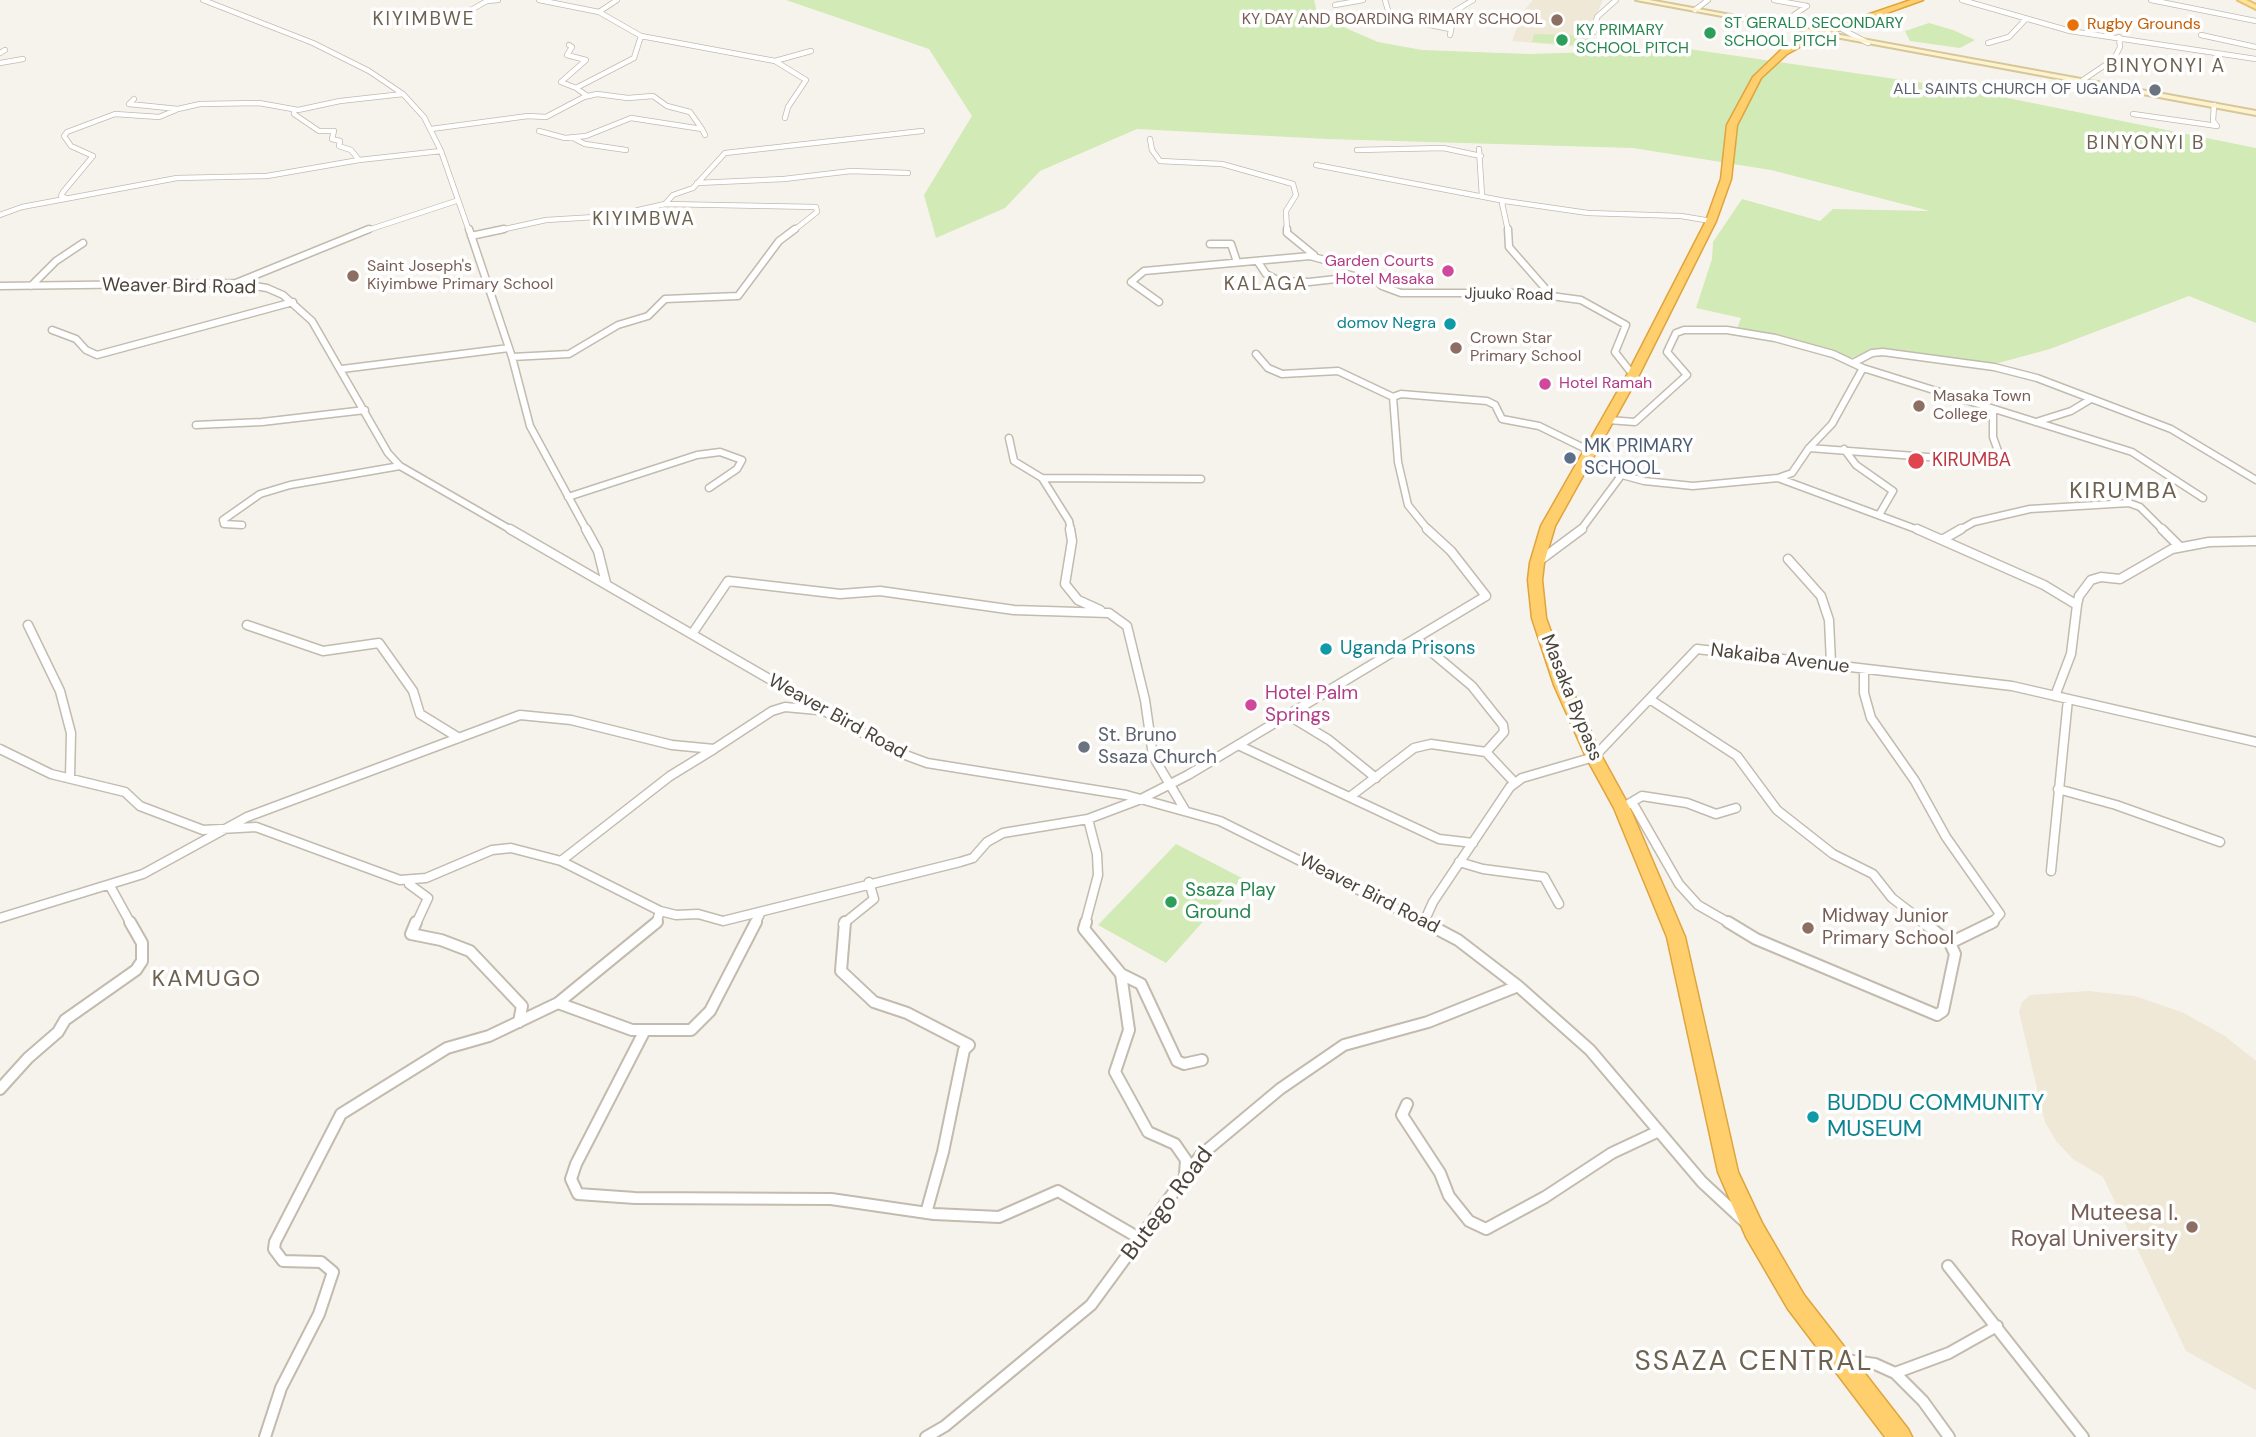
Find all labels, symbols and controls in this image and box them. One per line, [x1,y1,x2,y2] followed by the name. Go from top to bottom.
[373,9,475,31] district label: KIYIMBWE
[1242,10,1543,30] place label: KY DAY AND BOARDING RIMARY SCHOOL
[1549,12,1565,28] marker: KY DAY AND BOARDING RIMARY SCHOOL
[1724,14,1904,52] place label: ST GERALD SECONDARY SCHOOL PITCH
[2087,15,2201,35] place label: Rugby Grounds
[2065,17,2081,33] marker: Rugby Grounds
[1576,21,1689,59] place label: KY PRIMARY SCHOOL PITCH
[1702,25,1718,41] marker: ST GERALD SECONDARY SCHOOL PITCH
[1554,32,1570,48] marker: KY PRIMARY SCHOOL PITCH
[2107,56,2225,78] district label: BINYONYI A
[1893,80,2141,100] place label: ALL SAINTS CHURCH OF UGANDA
[2147,82,2163,98] marker: ALL SAINTS CHURCH OF UGANDA
[2088,133,2204,155] district label: BINYONYI B
[593,209,695,231] district label: KIYIMBWA
[1325,252,1434,290] place label: Garden Courts Hotel Masaka
[367,257,553,295] place label: Saint Joseph's Kiyimbwe Primary School
[1440,263,1456,279] marker: Garden Courts Hotel Masaka
[345,268,361,284] marker: Saint Joseph's Kiyimbwe Primary School
[102,274,256,300] street label: Weaver Bird Road
[1224,274,1308,296] district label: KALAGA
[1464,285,1554,305] street label: Jjuuko Road
[1337,314,1436,334] place label: domov Negra
[1442,316,1458,332] marker: domov Negra
[1470,329,1581,367] place label: Crown Star Primary School
[1448,340,1464,356] marker: Crown Star Primary School
[1559,374,1652,394] place label: Hotel Ramah
[1537,376,1553,392] marker: Hotel Ramah
[1933,387,2031,425] place label: Masaka Town College
[1911,398,1927,414] marker: Masaka Town College
[1584,436,1693,480] place label: MK PRIMARY SCHOOL
[1562,450,1578,466] marker: MK PRIMARY SCHOOL
[1932,450,2011,472] place label: KIRUMBA
[1906,451,1926,471] marker: KIRUMBA
[2070,478,2178,506] district label: KIRUMBA
[1535,631,1607,765] street label: Masaka Bypass
[1340,638,1475,660] place label: Uganda Prisons
[1709,639,1851,679] street label: Nakaiba Avenue
[1318,641,1334,657] marker: Uganda Prisons
[764,670,910,764] street label: Weaver Bird Road
[1265,683,1358,727] place label: Hotel Palm Springs
[1243,697,1259,713] marker: Hotel Palm Springs
[1098,725,1217,769] place label: St. Bruno Ssaza Church
[1076,739,1092,755] marker: St. Bruno Ssaza Church
[1295,849,1443,939] street label: Weaver Bird Road
[1185,880,1276,924] place label: Ssaza Play Ground
[1163,894,1179,910] marker: Ssaza Play Ground
[1822,906,1954,950] place label: Midway Junior Primary School
[1800,920,1816,936] marker: Midway Junior Primary School
[153,966,261,994] district label: KAMUGO
[1827,1090,2044,1144] place label: BUDDU COMMUNITY MUSEUM
[1805,1109,1821,1125] marker: BUDDU COMMUNITY MUSEUM
[1117,1142,1219,1266] street label: Butego Road
[2011,1200,2178,1254] place label: Muteesa I. Royal University
[2184,1219,2200,1235] marker: Muteesa I. Royal University
[1636,1346,1872,1380] district label: SSAZA CENTRAL

